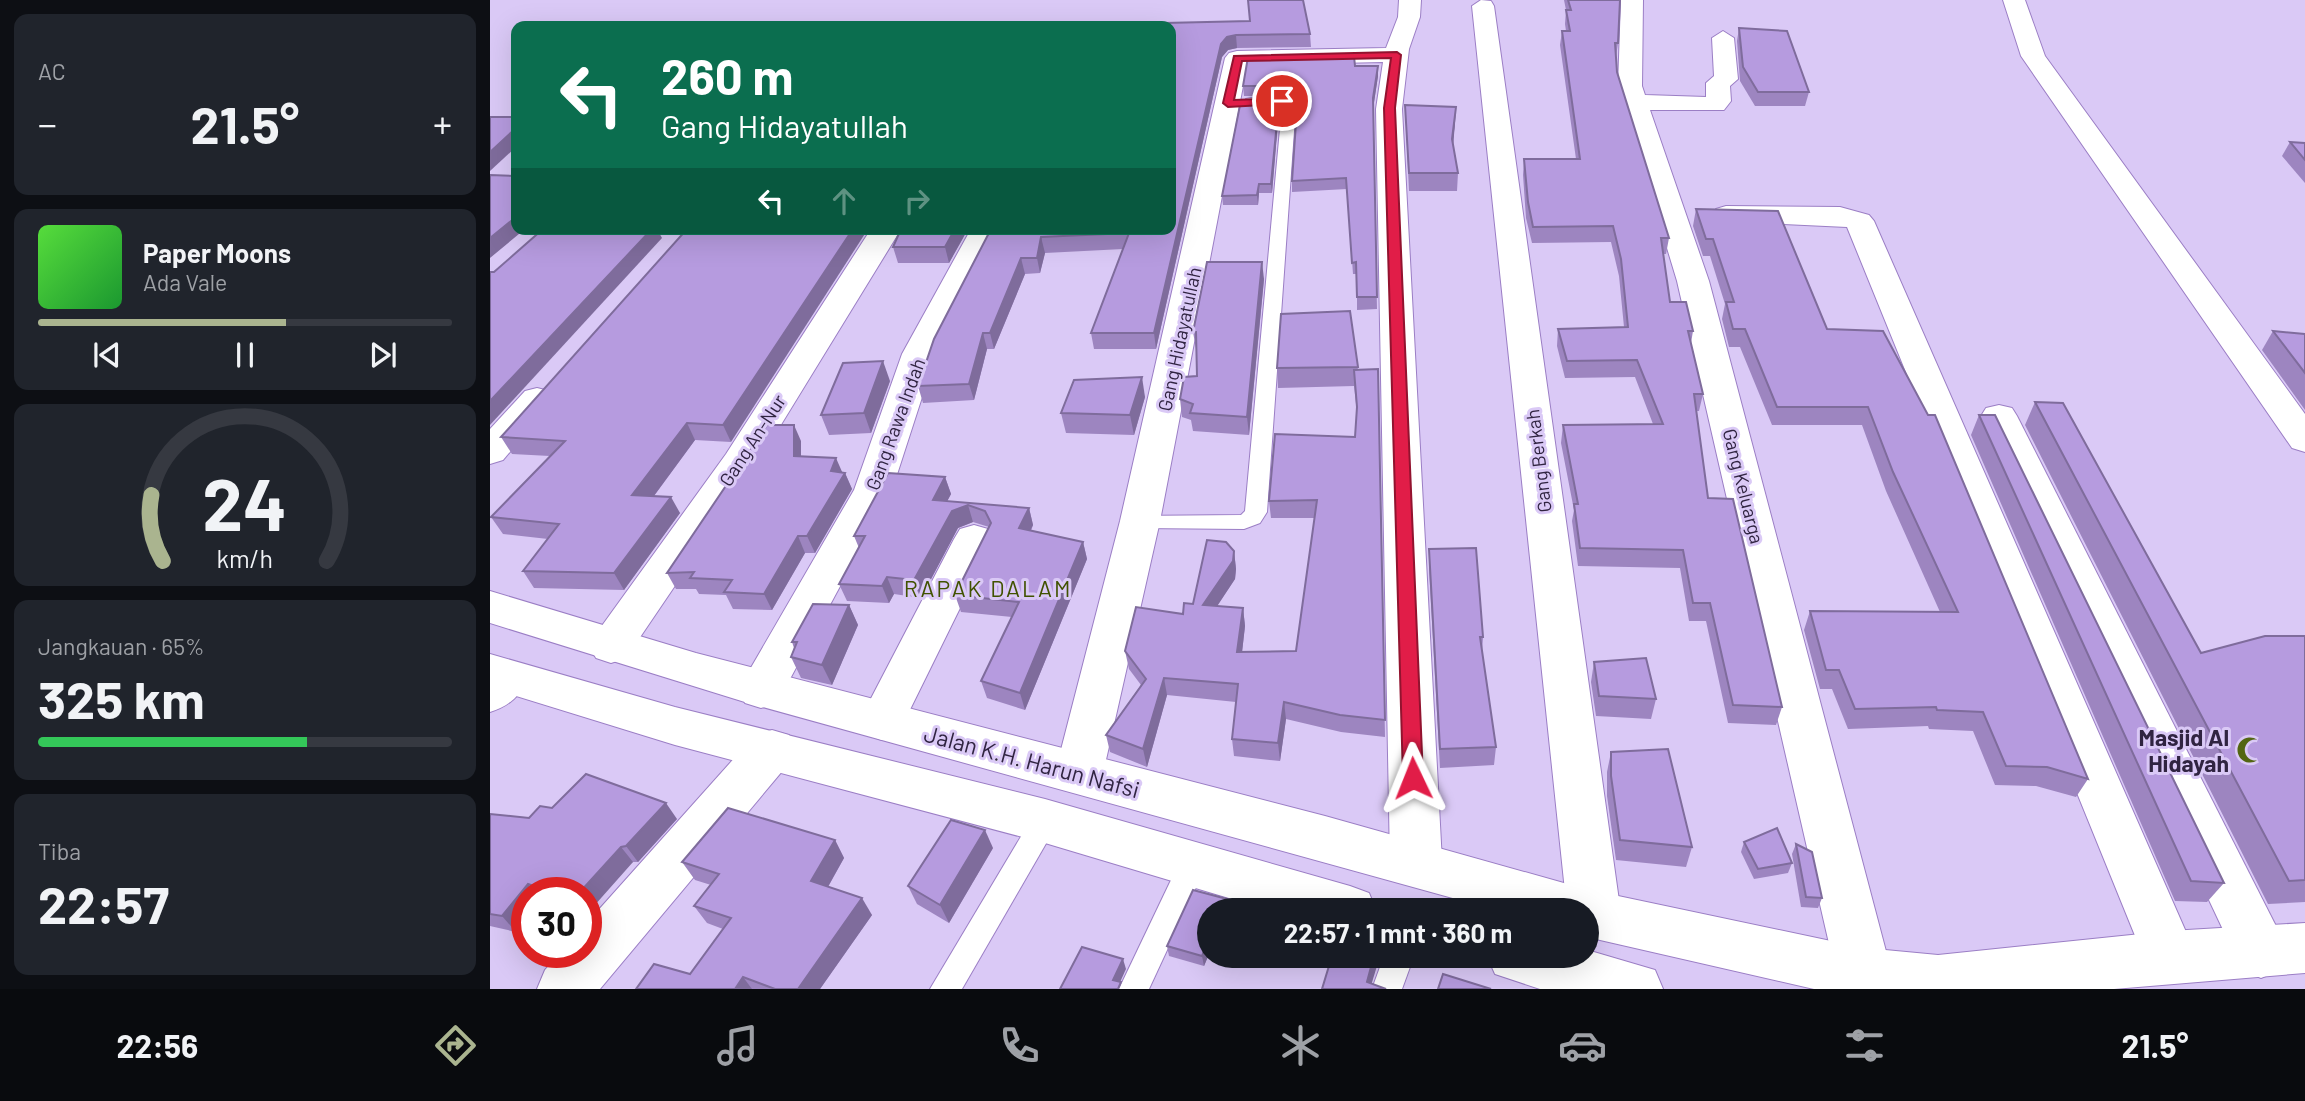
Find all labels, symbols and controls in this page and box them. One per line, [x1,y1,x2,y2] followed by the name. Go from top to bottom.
[661,46,793,105] text: 260 m
[546,49,637,140] icon: left
[38,57,66,85] text: AC
[1252,71,1312,131] pin
[1263,82,1301,120] icon: arrive
[191,92,299,154] text: 21.5°
[38,100,57,146] text: −
[433,100,452,146] text: +
[661,106,908,144] text: Gang Hidayatullah
[752,182,790,220] icon: left
[825,182,863,220] icon: ahead
[898,182,936,220] icon: right
[143,237,291,268] text: Paper Moons
[1153,265,1205,413] street label: Gang Hidayatullah
[143,268,227,296] text: Ada Vale
[88,336,126,374] icon: previous
[226,336,264,374] icon: pause
[364,336,402,374] icon: next
[860,355,930,493] street label: Gang Rawa Indah
[714,390,790,490] street label: Gang An-Nur
[1520,408,1556,514] street label: Gang Berkah
[1719,426,1769,546] street label: Gang Keluarga
[203,458,287,546] text: 24
[217,542,273,572] text: km/h
[904,574,1072,602] district label: RAPAK DALAM
[38,632,204,660] text: Jangkauan · 65%
[38,667,205,729] text: 325 km
[921,719,1143,803] street label: Jalan K.H. Harun Nafsi
[2138,723,2229,777] place label: Masjid Al Hidayah
[2235,735,2265,765] mosque icon: Masjid Al Hidayah
[1376,741,1450,815] position arrow
[38,837,81,865] text: Tiba
[38,872,169,934] text: 22:57
[511,877,602,968] speed limit sign: 30
[1284,917,1512,948] text: 22:57 · 1 mnt · 360 m
[431,1021,480,1070] icon: directions
[713,1021,762,1070] icon: music
[995,1021,1044,1070] icon: phone
[1276,1021,1325,1070] icon: climate
[1558,1021,1607,1070] icon: car
[1840,1021,1889,1070] icon: filters
[116,1026,198,1064] text: 22:56
[2122,1026,2189,1064] text: 21.5°

